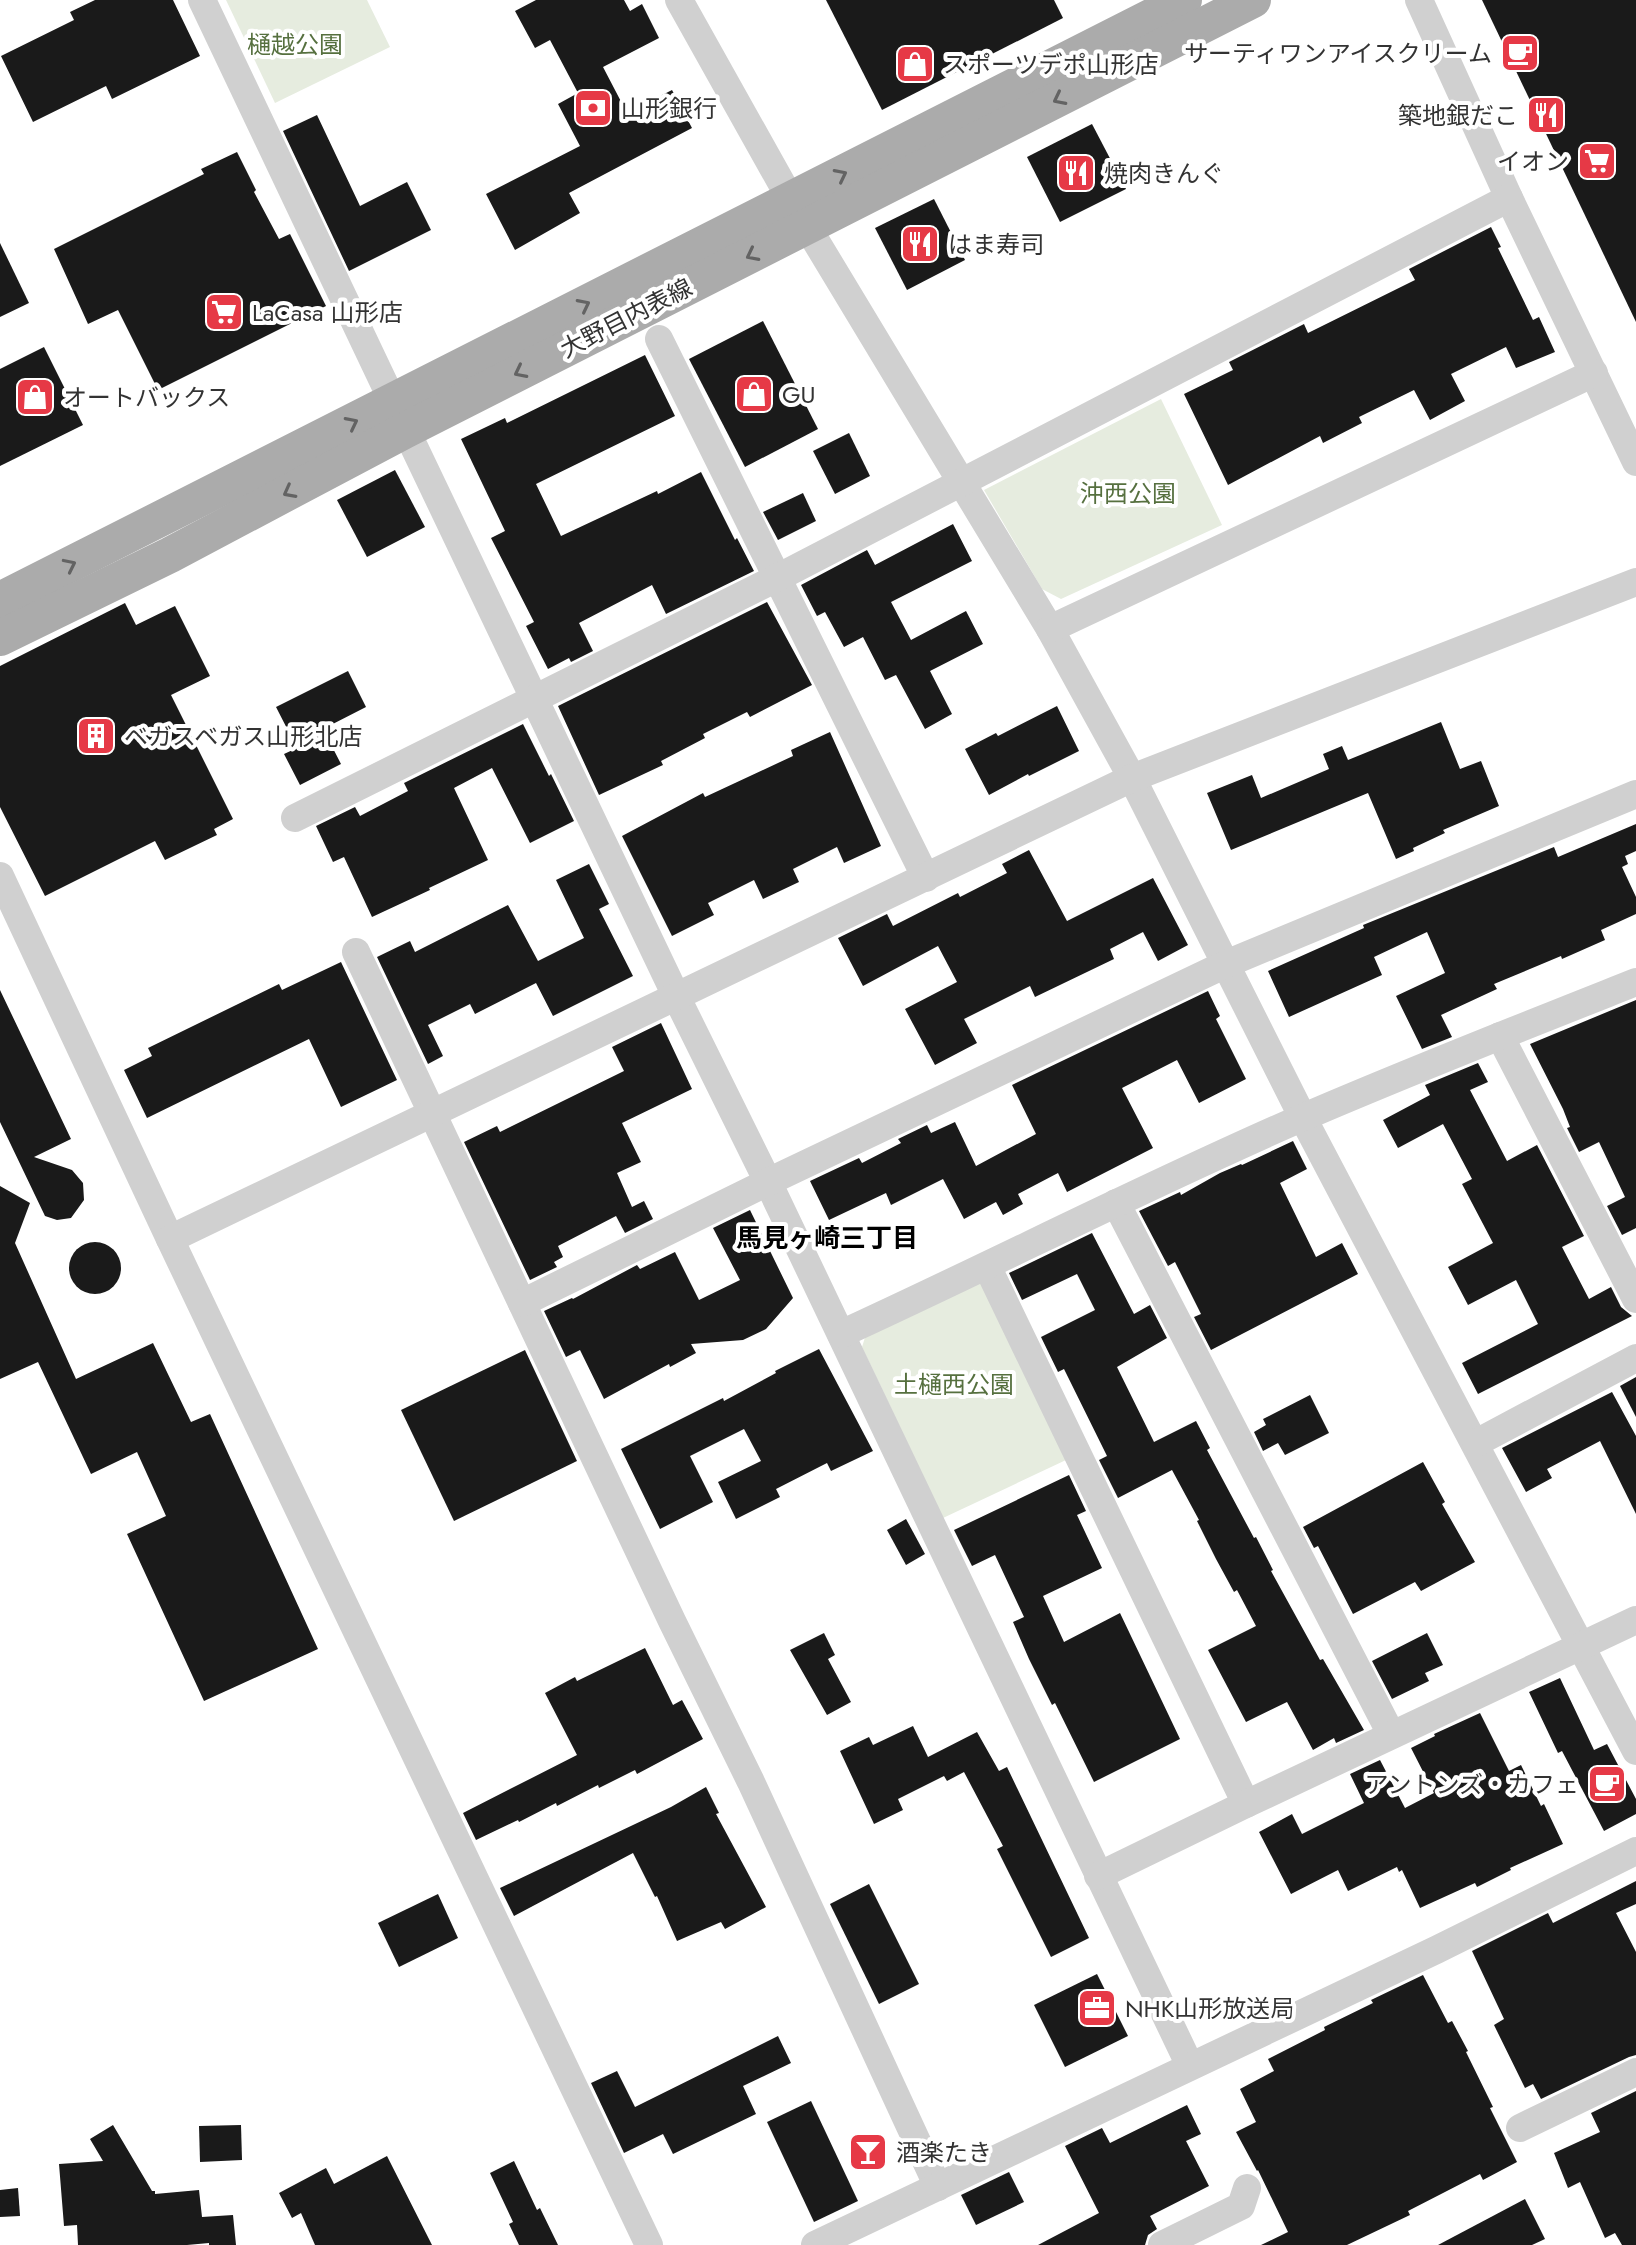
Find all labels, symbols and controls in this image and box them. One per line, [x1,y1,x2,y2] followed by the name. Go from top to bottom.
[247,27,343,62] park label: 樋越公園
[1499,32,1541,74] cafe icon: サーティワンアイスクリーム
[1184,36,1492,71] place label: サーティワンアイスクリーム
[894,43,936,85] shop icon: スポーツデポ山形店
[943,47,1159,82] place label: スポーツデポ山形店
[572,87,614,129] bank icon: 山形銀行
[1052,89,1067,104] one-way arrow
[621,91,717,126] place label: 山形銀行
[1525,94,1567,136] restaurant icon: 築地銀だこ
[1398,98,1518,133] place label: 築地銀だこ
[1576,140,1618,182] supermarket icon: イオン
[1497,144,1569,179] place label: イオン
[1055,152,1097,194] restaurant icon: 焼肉きんぐ
[1104,156,1224,191] place label: 焼肉きんぐ
[832,169,847,184] one-way arrow
[899,223,941,265] restaurant icon: はま寿司
[948,227,1044,262] place label: はま寿司
[746,245,761,260] one-way arrow
[554,270,698,366] street label: 大野目内表線
[203,291,245,333] supermarket icon: LaCasa 山形店
[252,295,403,330] place label: LaCasa 山形店
[575,299,590,315] one-way arrow
[514,362,529,378] one-way arrow
[733,373,775,415] shop icon: GU
[14,376,56,418] shop icon: オートバックス
[782,377,816,412] place label: GU
[63,380,230,415] place label: オートバックス
[343,417,358,432] one-way arrow
[1080,476,1176,511] park label: 沖西公園
[283,482,298,497] one-way arrow
[61,559,76,575] one-way arrow
[75,715,117,757] building icon: ベガスベガス山形北店
[124,719,362,754] place label: ベガスベガス山形北店
[736,1219,918,1257] district label: 馬見ヶ崎三丁目
[894,1367,1014,1402] park label: 土樋西公園
[1586,1763,1628,1805] cafe icon: アントンズ・カフェ
[1364,1767,1579,1802] place label: アントンズ・カフェ
[1076,1987,1118,2029] office icon: NHK山形放送局
[1125,1991,1294,2026] place label: NHK山形放送局
[847,2131,889,2173] bar icon: 酒楽たき
[896,2135,992,2170] place label: 酒楽たき

